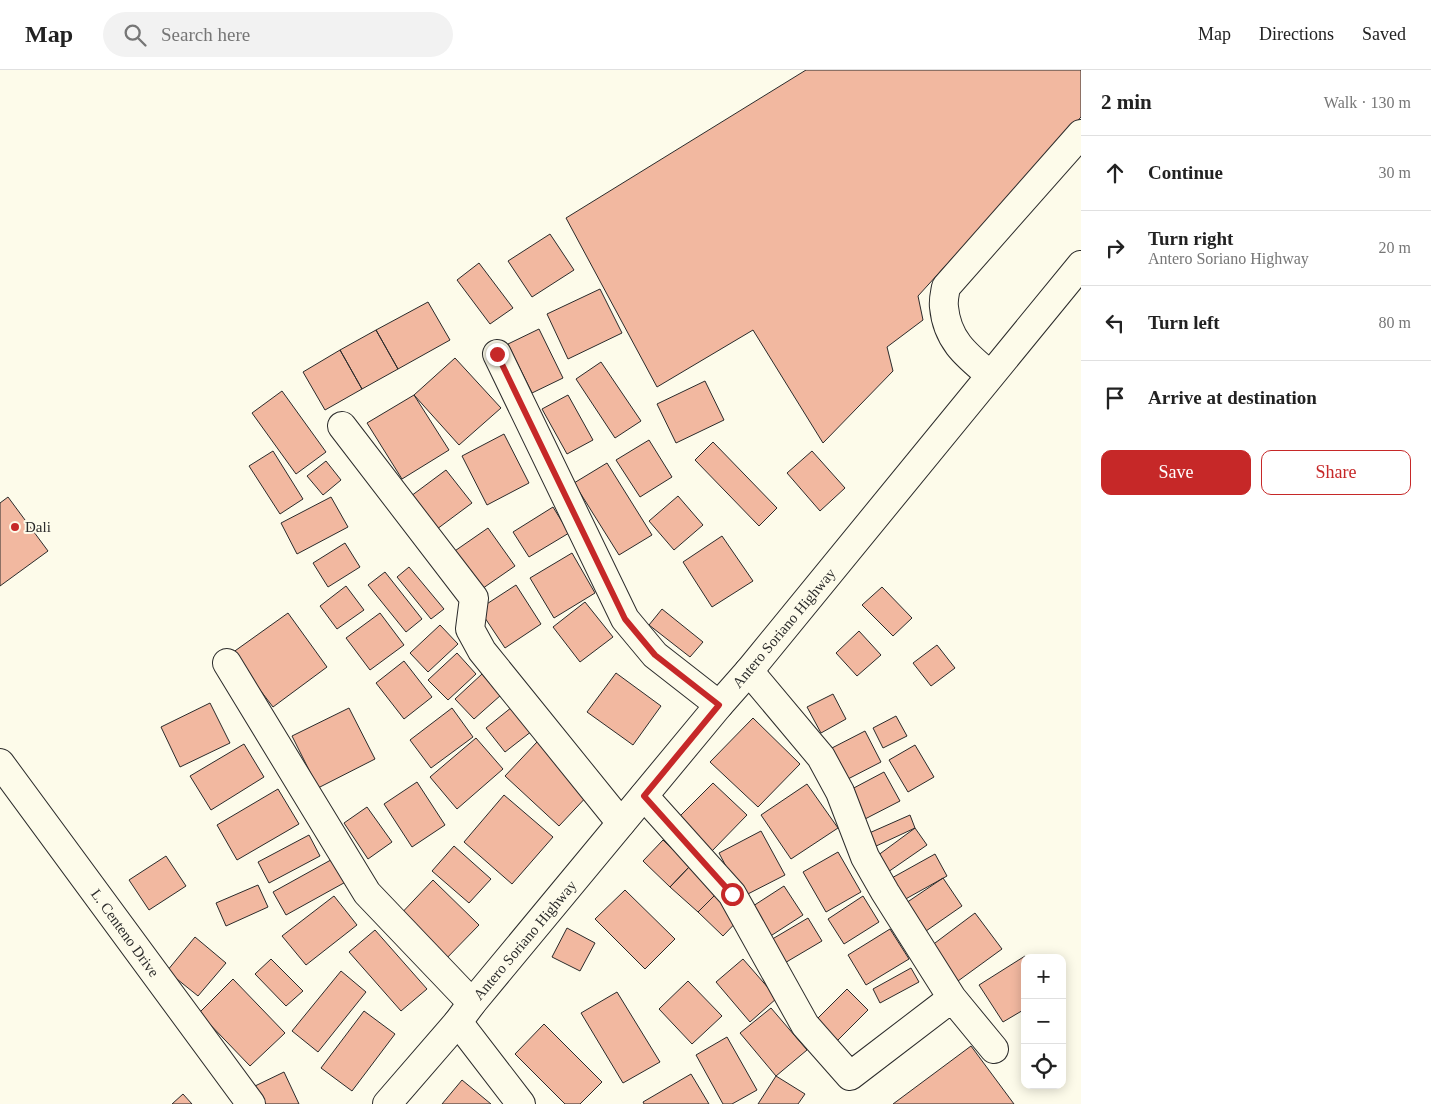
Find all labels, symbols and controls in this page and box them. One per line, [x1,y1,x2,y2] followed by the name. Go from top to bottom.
[103,12,453,57] search box
[25,21,73,47] text: Map
[121,21,149,49] icon: search
[161,24,250,45] text: Search here
[1198,24,1231,44] text: Map
[1259,24,1334,44] text: Directions
[1362,24,1406,44] text: Saved
[1101,90,1152,114] text: 2 min
[1324,94,1411,111] text: Walk · 130 m
[1101,159,1129,187] icon: ahead
[1148,162,1223,183] text: Continue
[1379,164,1411,181] text: 30 m
[1148,228,1233,249] text: Turn right
[1101,234,1129,262] icon: right
[1379,239,1411,256] text: 20 m
[1148,250,1309,267] text: Antero Soriano Highway
[1101,309,1129,337] icon: left
[1148,312,1220,333] text: Turn left
[1379,314,1411,331] text: 80 m
[486,343,509,366] route end
[1101,384,1129,412] icon: arrive
[1148,387,1317,408] text: Arrive at destination
[1101,450,1251,495] button: Save
[1261,450,1411,495] button: Share
[25,519,51,535] place label: Dali
[9,521,21,533] marker: Dali
[729,565,839,691] street label: Antero Soriano Highway
[470,877,580,1003] street label: Antero Soriano Highway
[721,883,744,906] route start
[88,886,162,980] street label: L. Centeno Drive
[1021,954,1066,1089] map controls
[1021,954,1066,999] button: +
[1021,999,1066,1044] button: −
[1021,1044,1066,1089] button: locate

